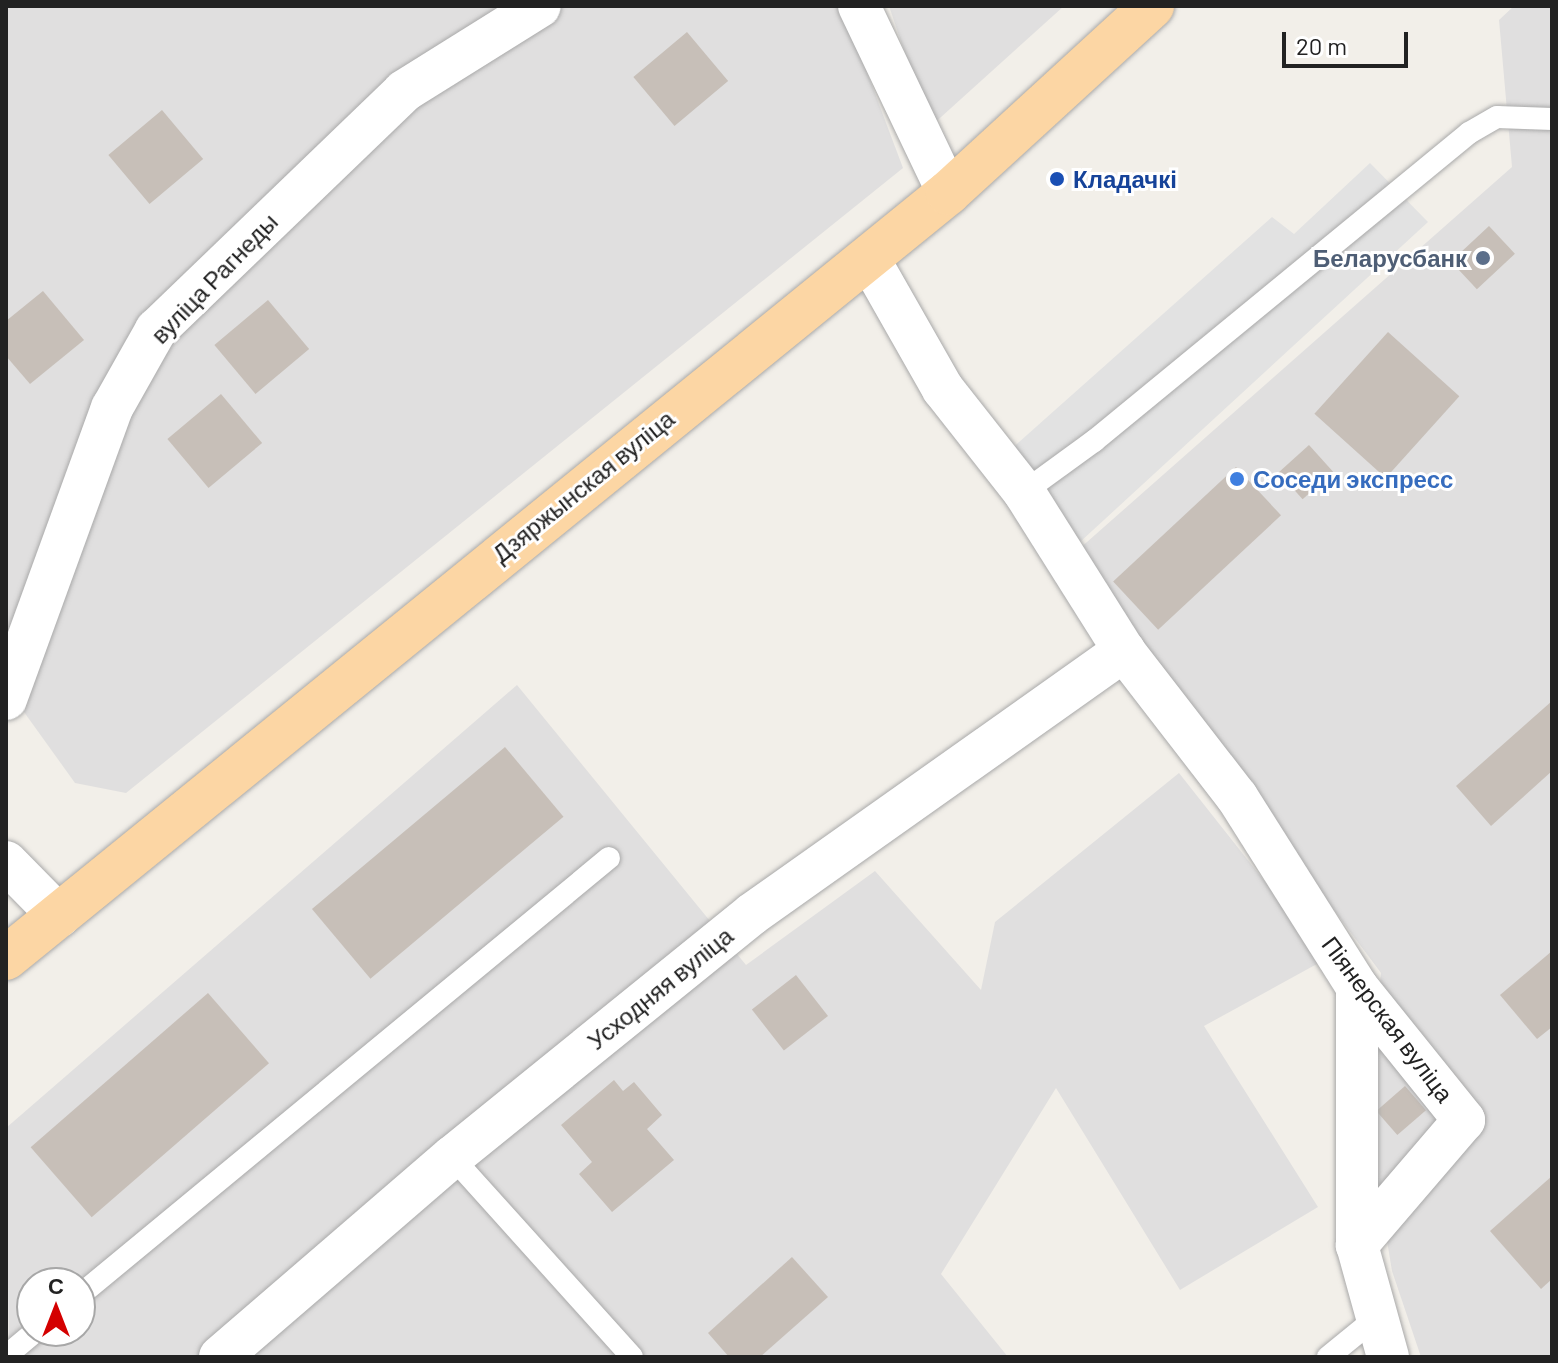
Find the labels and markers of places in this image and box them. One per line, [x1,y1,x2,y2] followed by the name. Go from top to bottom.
[1073,165,1177,193] place label: Кладачкі
[1048,170,1066,188] marker: Кладачкі
[1313,244,1467,272] place label: Беларусбанк
[1474,249,1492,267] marker: Беларусбанк
[1253,465,1453,493] place label: Соседи экспресс
[1228,470,1246,488] marker: Соседи экспресс

